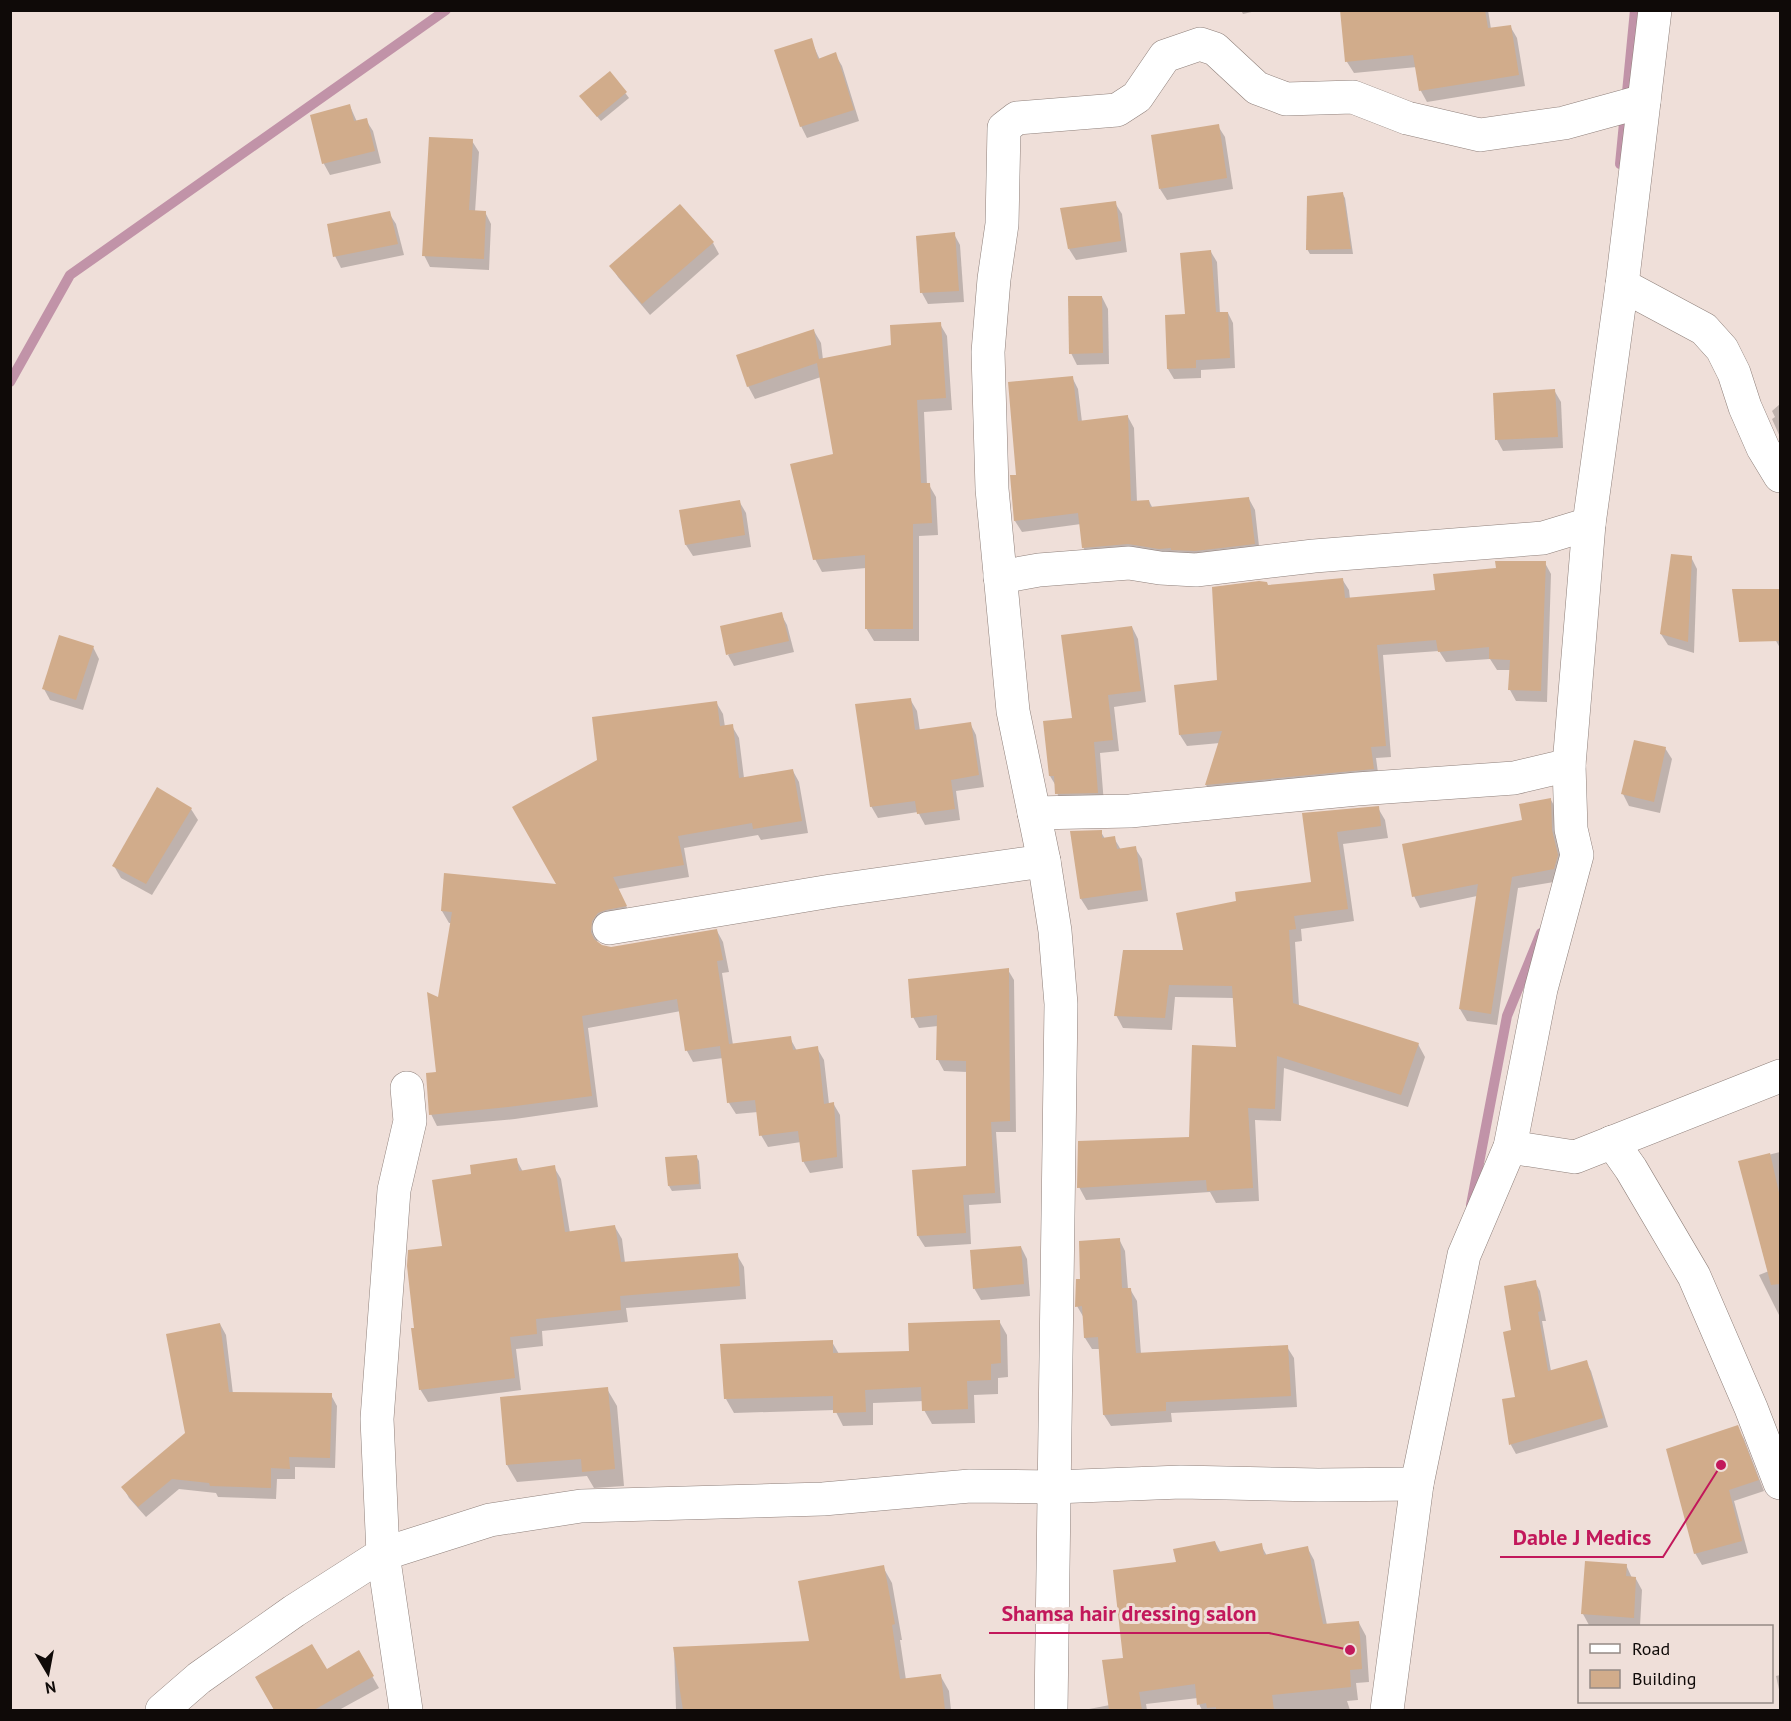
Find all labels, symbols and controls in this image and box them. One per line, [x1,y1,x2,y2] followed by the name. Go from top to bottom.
[1500,1517,1663,1557] callout: Dable J Medics
[1513,1523,1651,1551] text: Dable J Medics
[989,1593,1269,1633] callout: Shamsa hair dressing salon
[1001,1599,1257,1627] text: Shamsa hair dressing salon
[1578,1625,1773,1703] legend
[1632,1637,1670,1660] text: Road
[18,1643,78,1703] north arrow
[1632,1667,1696,1690] text: Building
[44,1677,58,1699] text: N

